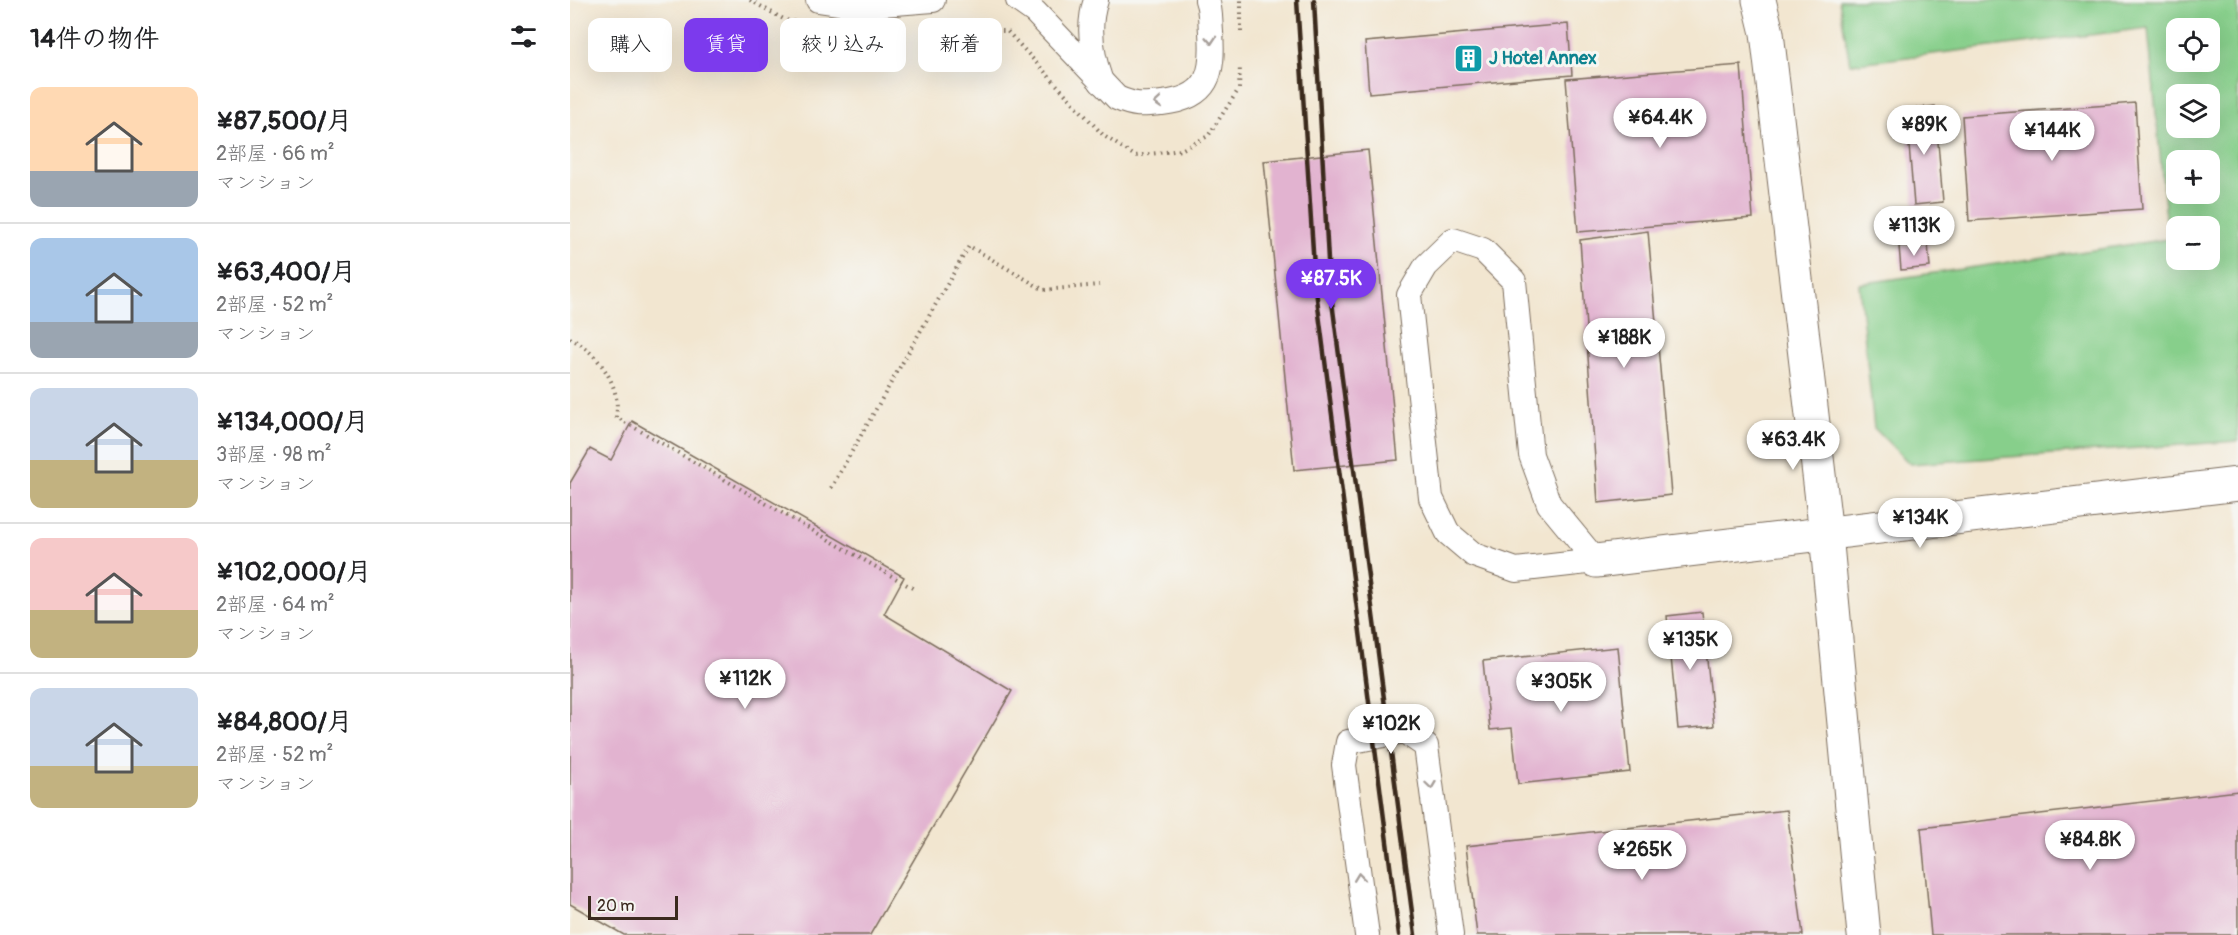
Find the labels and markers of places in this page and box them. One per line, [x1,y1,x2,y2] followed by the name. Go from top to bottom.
[1452,42,1484,74] building icon: J Hotel Annex
[1489,47,1597,70] place label: J Hotel Annex
[1611,98,1709,149] pin: ¥64.4K
[1888,105,1960,156] pin: ¥89K
[2010,111,2094,162] pin: ¥144K
[1872,206,1956,257] pin: ¥113K
[1282,259,1380,310] pin: ¥87.5K
[1582,318,1666,369] pin: ¥188K
[1744,420,1842,471] pin: ¥63.4K
[1878,498,1962,549] pin: ¥134K
[1648,620,1732,671] pin: ¥135K
[703,659,787,710] pin: ¥112K
[1519,662,1603,713] pin: ¥305K
[1349,704,1433,755] pin: ¥102K
[2041,820,2139,871] pin: ¥84.8K
[1600,830,1684,881] pin: ¥265K

